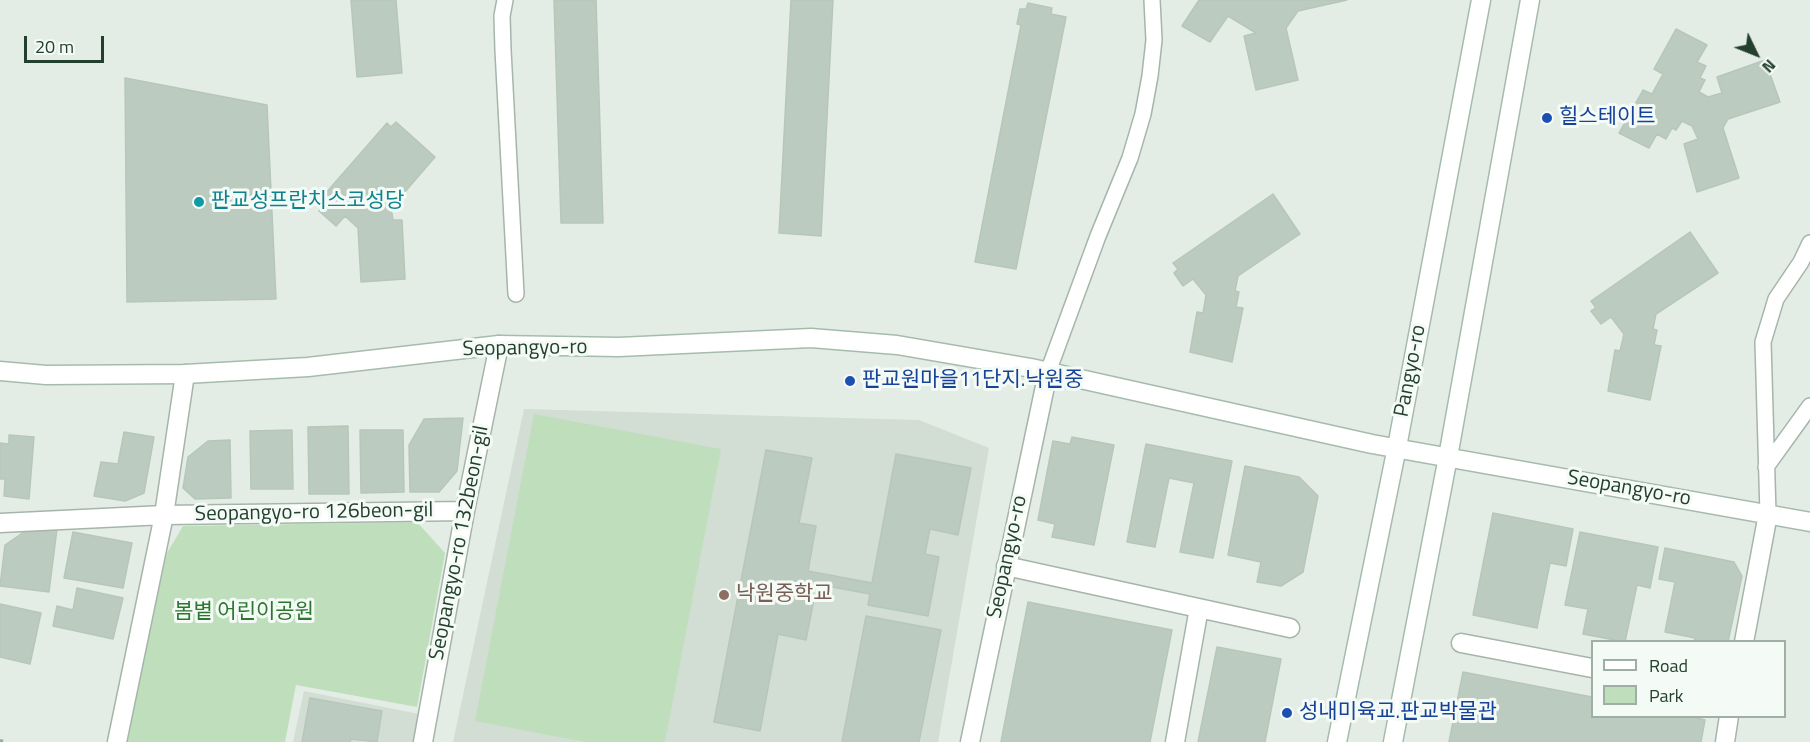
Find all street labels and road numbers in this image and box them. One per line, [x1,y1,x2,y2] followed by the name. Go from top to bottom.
[1390,323,1432,419] street label: Pangyo-ro
[462,335,588,363] street label: Seopangyo-ro
[425,424,495,662] street label: Seopangyo-ro 132beon-gil
[1565,466,1693,512] street label: Seopangyo-ro
[983,493,1033,621] street label: Seopangyo-ro
[195,498,433,528] street label: Seopangyo-ro 126beon-gil

